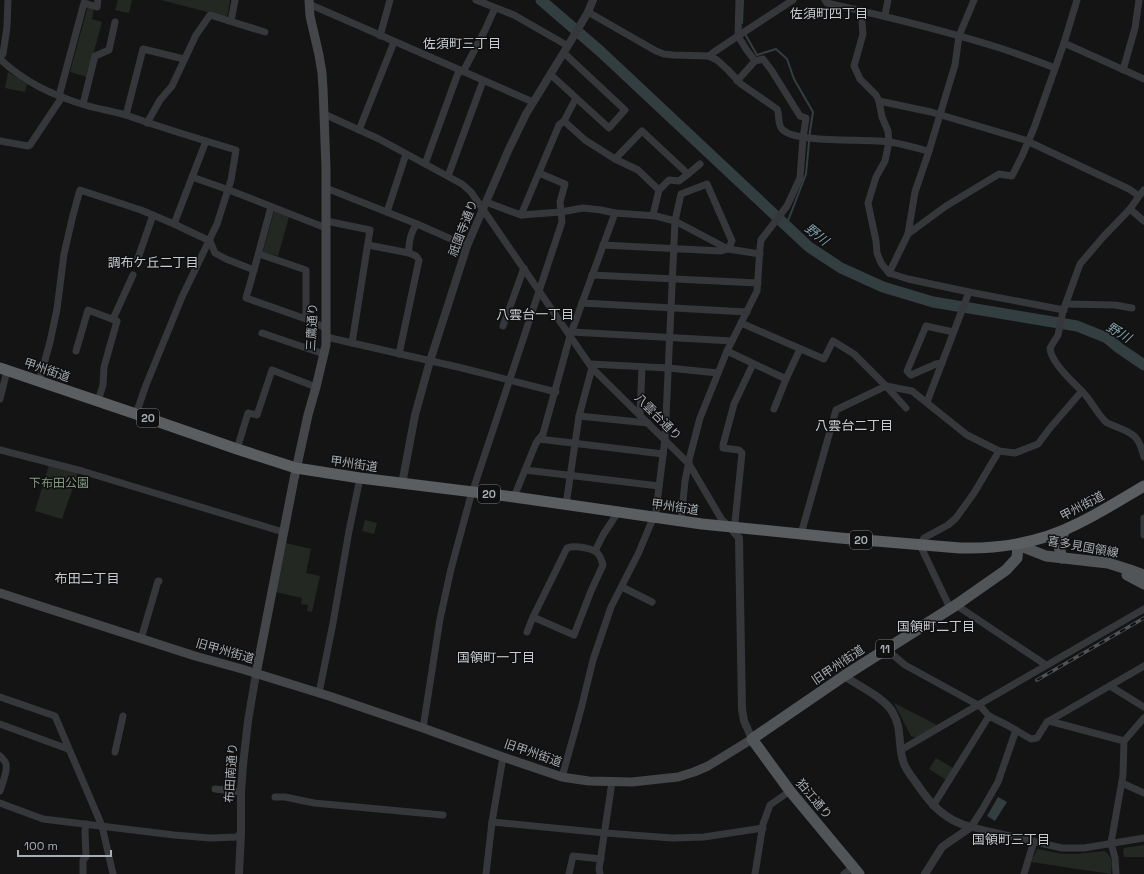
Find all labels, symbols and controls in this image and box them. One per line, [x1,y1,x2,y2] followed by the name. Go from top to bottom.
[790,5,868,22] district label: 佐須町四丁目
[423,35,501,52] district label: 佐須町三丁目
[445,197,481,259] street label: 祇園寺通り
[801,220,834,250] water label: 野川
[107,254,199,271] district label: 調布ケ丘二丁目
[303,303,321,351] street label: 三鷹通り
[496,306,574,323] district label: 八雲台一丁目
[1103,318,1136,347] water label: 野川
[22,355,72,385] street label: 甲州街道
[631,390,685,444] street label: 八雲台通り
[137,409,159,427] road number: 20
[815,417,893,434] district label: 八雲台二丁目
[329,453,379,475] street label: 甲州街道
[29,475,89,491] park label: 下布田公園
[478,485,500,503] road number: 20
[1057,488,1107,524] street label: 甲州街道
[650,496,700,518] street label: 甲州街道
[850,531,872,549] road number: 20
[1046,533,1120,561] street label: 喜多見国領線
[54,570,120,587] district label: 布田二丁目
[897,618,975,635] district label: 国領町二丁目
[194,635,256,667] street label: 旧甲州街道
[876,640,894,658] road number: 11
[809,642,867,688] street label: 旧甲州街道
[457,649,535,666] district label: 国領町一丁目
[502,736,564,770] street label: 旧甲州街道
[221,743,241,803] street label: 布田南通り
[792,775,836,823] street label: 狛江通り
[972,831,1050,848] district label: 国領町三丁目
[18,832,111,858] scale bar
[24,838,58,854] text: 100 m

